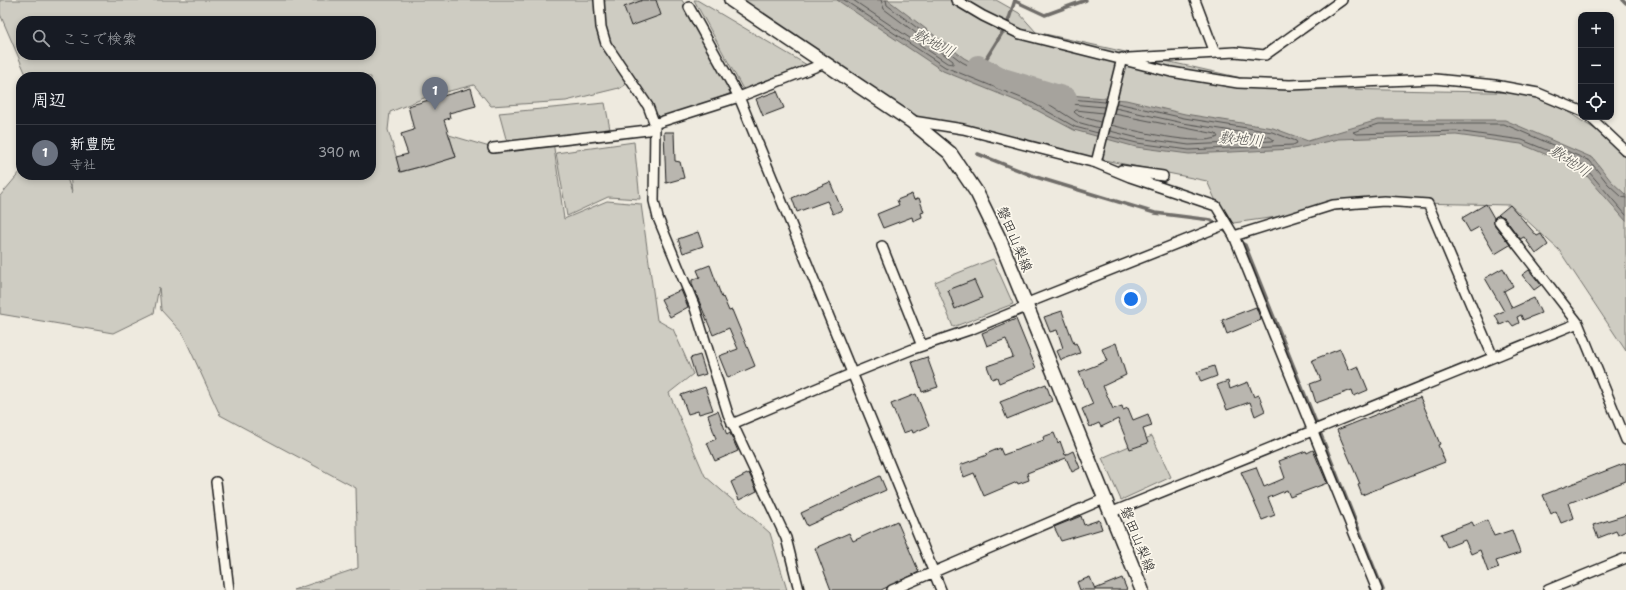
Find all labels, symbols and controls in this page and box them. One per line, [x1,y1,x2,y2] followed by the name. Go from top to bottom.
[1578,12,1614,120] map controls
[1578,12,1614,48] button: +
[16,16,376,60] search box
[909,24,959,62] water label: 敷地川
[30,27,52,49] icon: search
[62,29,137,49] text: ここで検索
[1578,48,1614,84] button: −
[422,77,448,110] pin: 1
[1578,84,1614,120] button: locate
[32,89,66,111] text: 周辺
[1218,127,1264,151] water label: 敷地川
[70,134,115,154] text: 新豊院
[1546,140,1594,182] water label: 敷地川
[42,144,48,161] text: 1
[318,144,360,161] text: 390 m
[70,156,96,173] text: 寺社
[993,203,1037,275] street label: 磐田山梨線
[1121,289,1141,309] your location
[1117,503,1159,575] street label: 磐田山梨線

